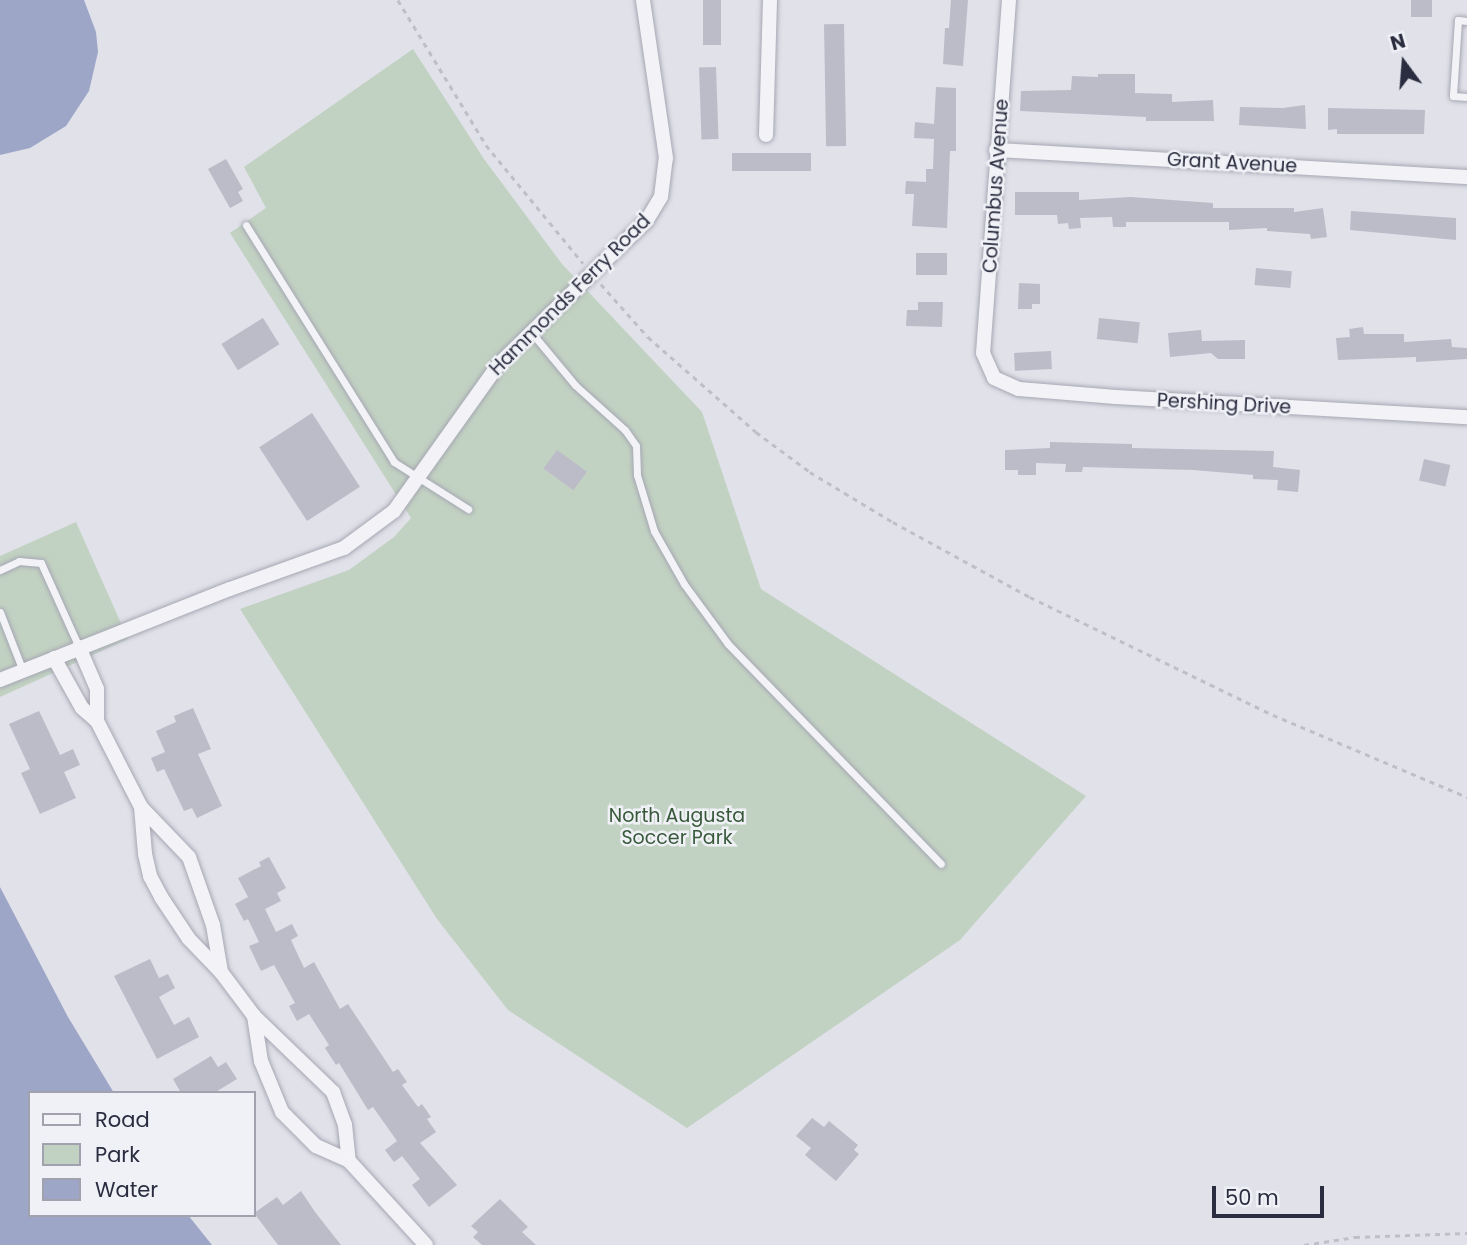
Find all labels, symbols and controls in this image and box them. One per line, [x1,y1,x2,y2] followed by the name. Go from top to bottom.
[1387,27,1409,57] text: N
[1369,28,1439,98] north arrow
[979,98,1013,274] street label: Columbus Avenue
[1166,148,1298,178] street label: Grant Avenue
[485,210,655,380] street label: Hammonds Ferry Road
[1156,389,1292,419] street label: Pershing Drive
[609,805,745,849] park label: North Augusta Soccer Park
[28,1091,256,1217] legend
[95,1105,150,1134] text: Road
[95,1140,140,1169] text: Park
[1215,1172,1327,1216] scale bar
[95,1175,158,1204] text: Water
[1225,1183,1279,1212] text: 50 m

